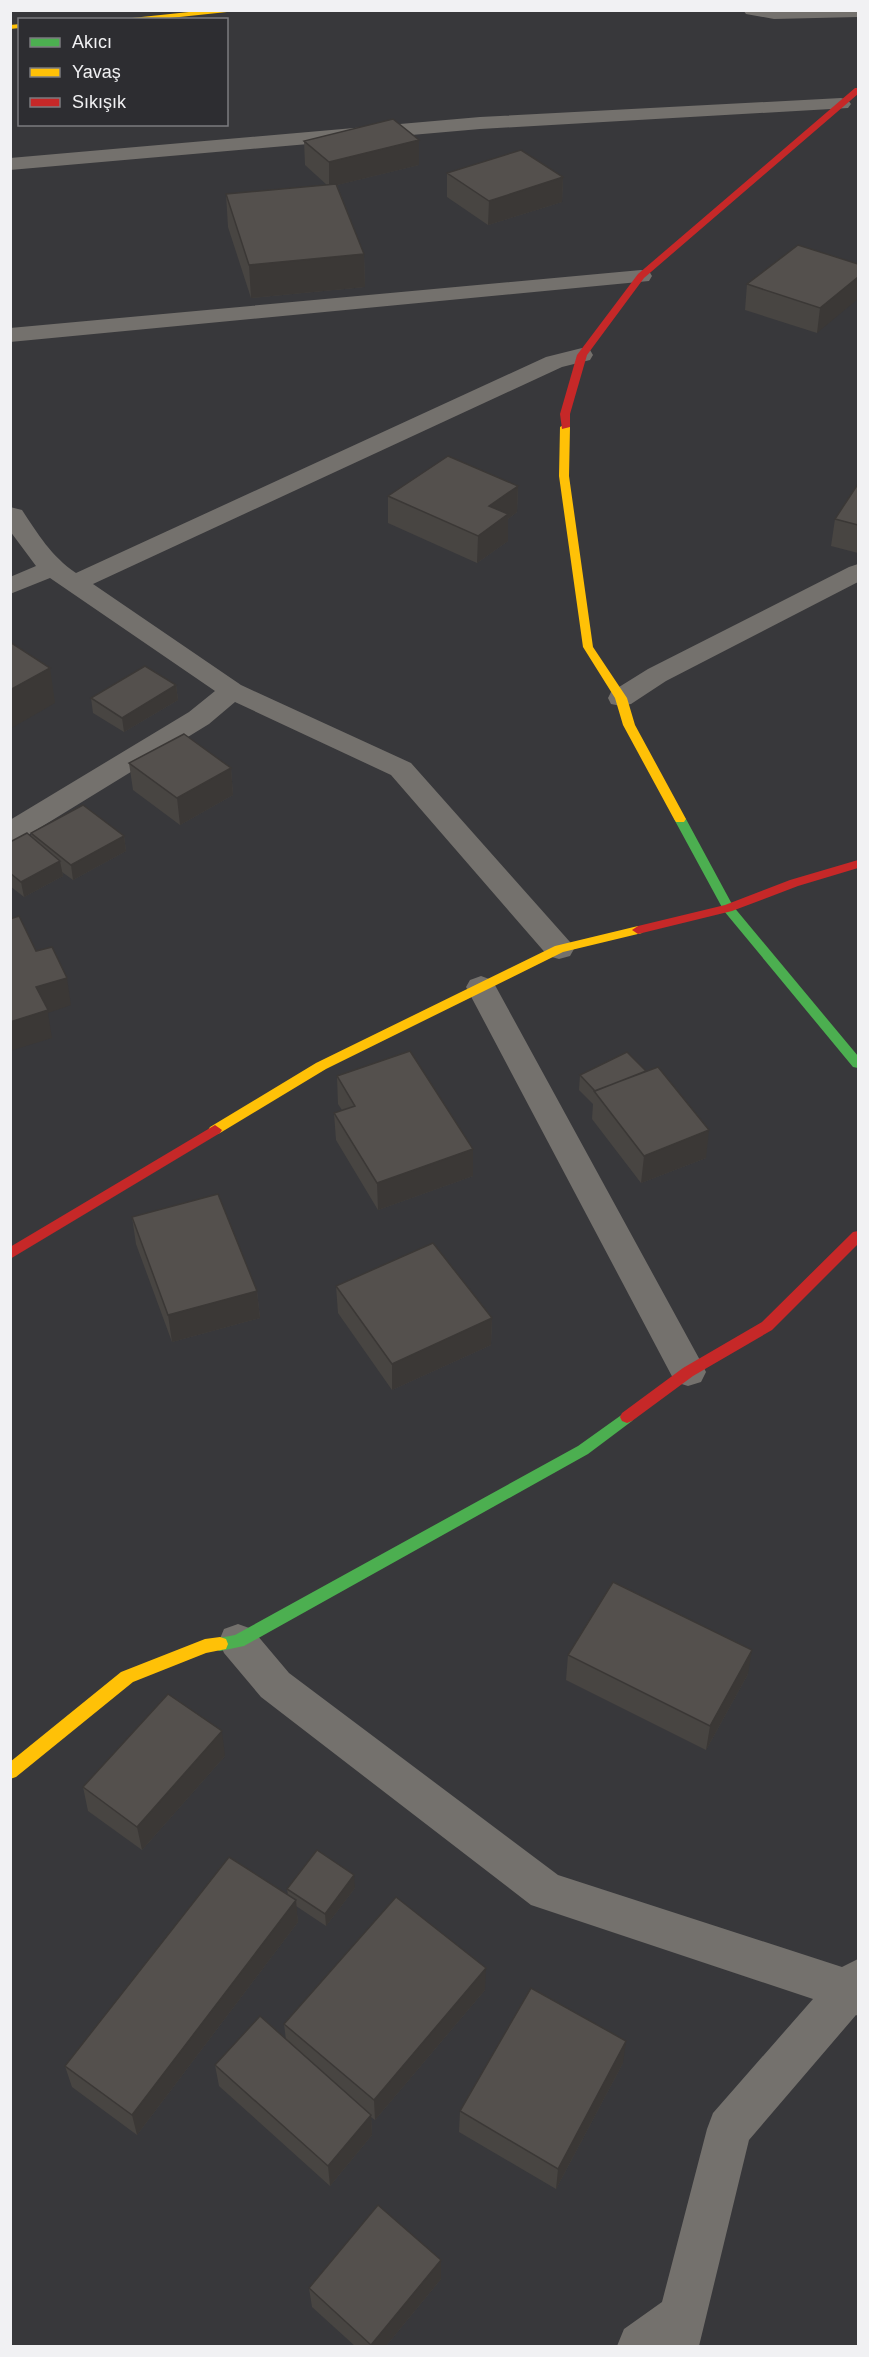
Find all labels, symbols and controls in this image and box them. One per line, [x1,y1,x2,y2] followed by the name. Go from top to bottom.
[18,18,228,126] legend
[72,32,112,52] text: Akıcı
[72,62,121,82] text: Yavaş
[72,92,127,112] text: Sıkışık

